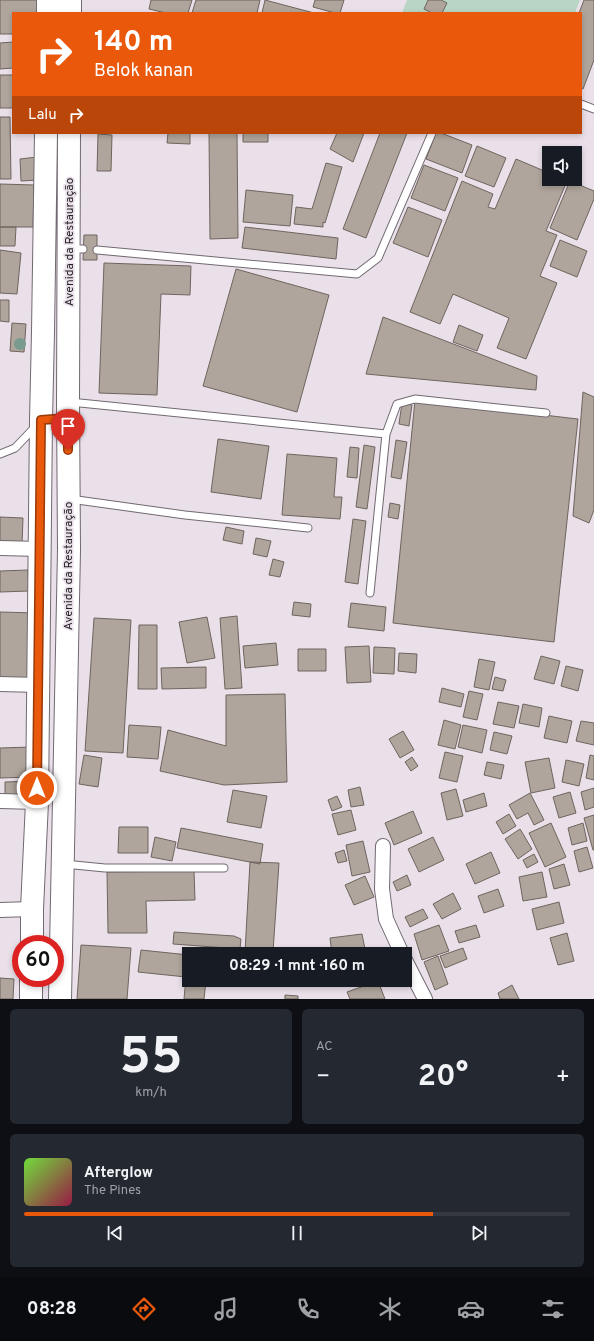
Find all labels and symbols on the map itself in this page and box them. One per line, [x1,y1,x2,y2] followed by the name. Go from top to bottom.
[62,177,78,306] street label: Avenida da Restauração
[51,409,85,450] pin
[61,501,77,630] street label: Avenida da Restauração
[16,767,58,809] position arrow
[12,935,64,987] speed limit sign: 60

